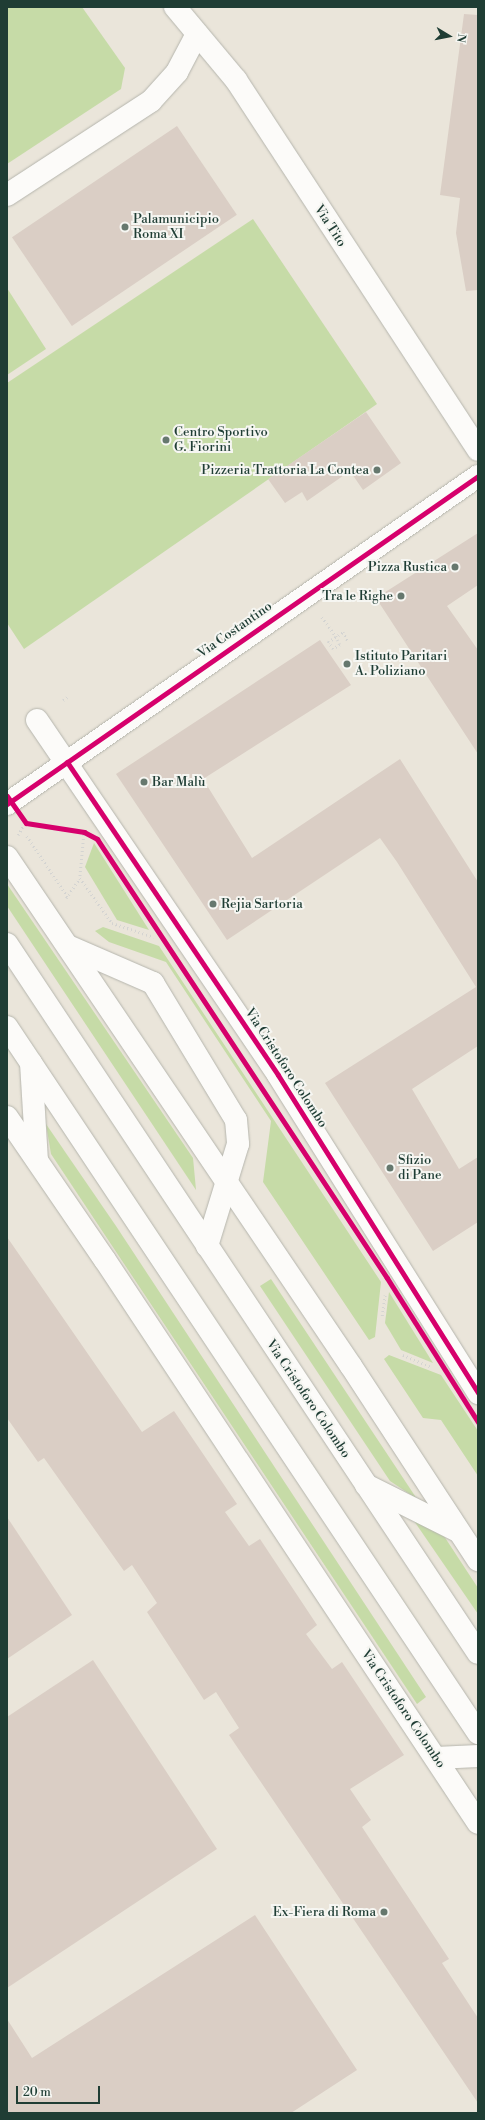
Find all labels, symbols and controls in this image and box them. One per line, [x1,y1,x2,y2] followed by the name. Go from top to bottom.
[429,16,469,56] north arrow
[453,33,468,44] text: N
[311,202,349,250] street label: Via Tito
[133,212,219,243] place label: Palamunicipio Roma XI
[120,222,130,232] marker: Palamunicipio Roma XI
[174,425,268,456] place label: Centro Sportivo G. Fiorini
[161,435,171,445] marker: Centro Sportivo G. Fiorini
[201,462,369,478] place label: Pizzeria Trattoria La Contea
[372,465,382,475] marker: Pizzeria Trattoria La Contea
[368,559,447,575] place label: Pizza Rustica
[450,562,460,572] marker: Pizza Rustica
[322,588,393,604] place label: Tra le Righe
[396,591,406,601] marker: Tra le Righe
[195,599,275,661] street label: Via Costantino
[355,649,447,680] place label: Istituto Paritari A. Poliziano
[342,659,352,669] marker: Istituto Paritari A. Poliziano
[152,774,205,790] place label: Bar Malù
[139,777,149,787] marker: Bar Malù
[221,896,303,912] place label: Rejia Sartoria
[208,899,218,909] marker: Rejia Sartoria
[242,1005,330,1131] street label: Via Cristoforo Colombo
[398,1153,441,1184] place label: Sfizio di Pane
[385,1163,395,1173] marker: Sfizio di Pane
[263,1337,353,1461] street label: Via Cristoforo Colombo
[358,1647,448,1771] street label: Via Cristoforo Colombo
[273,1904,376,1920] place label: Ex-Fiera di Roma
[379,1907,389,1917] marker: Ex-Fiera di Roma
[18,2078,102,2104] scale bar
[23,2085,51,2100] text: 20 m

